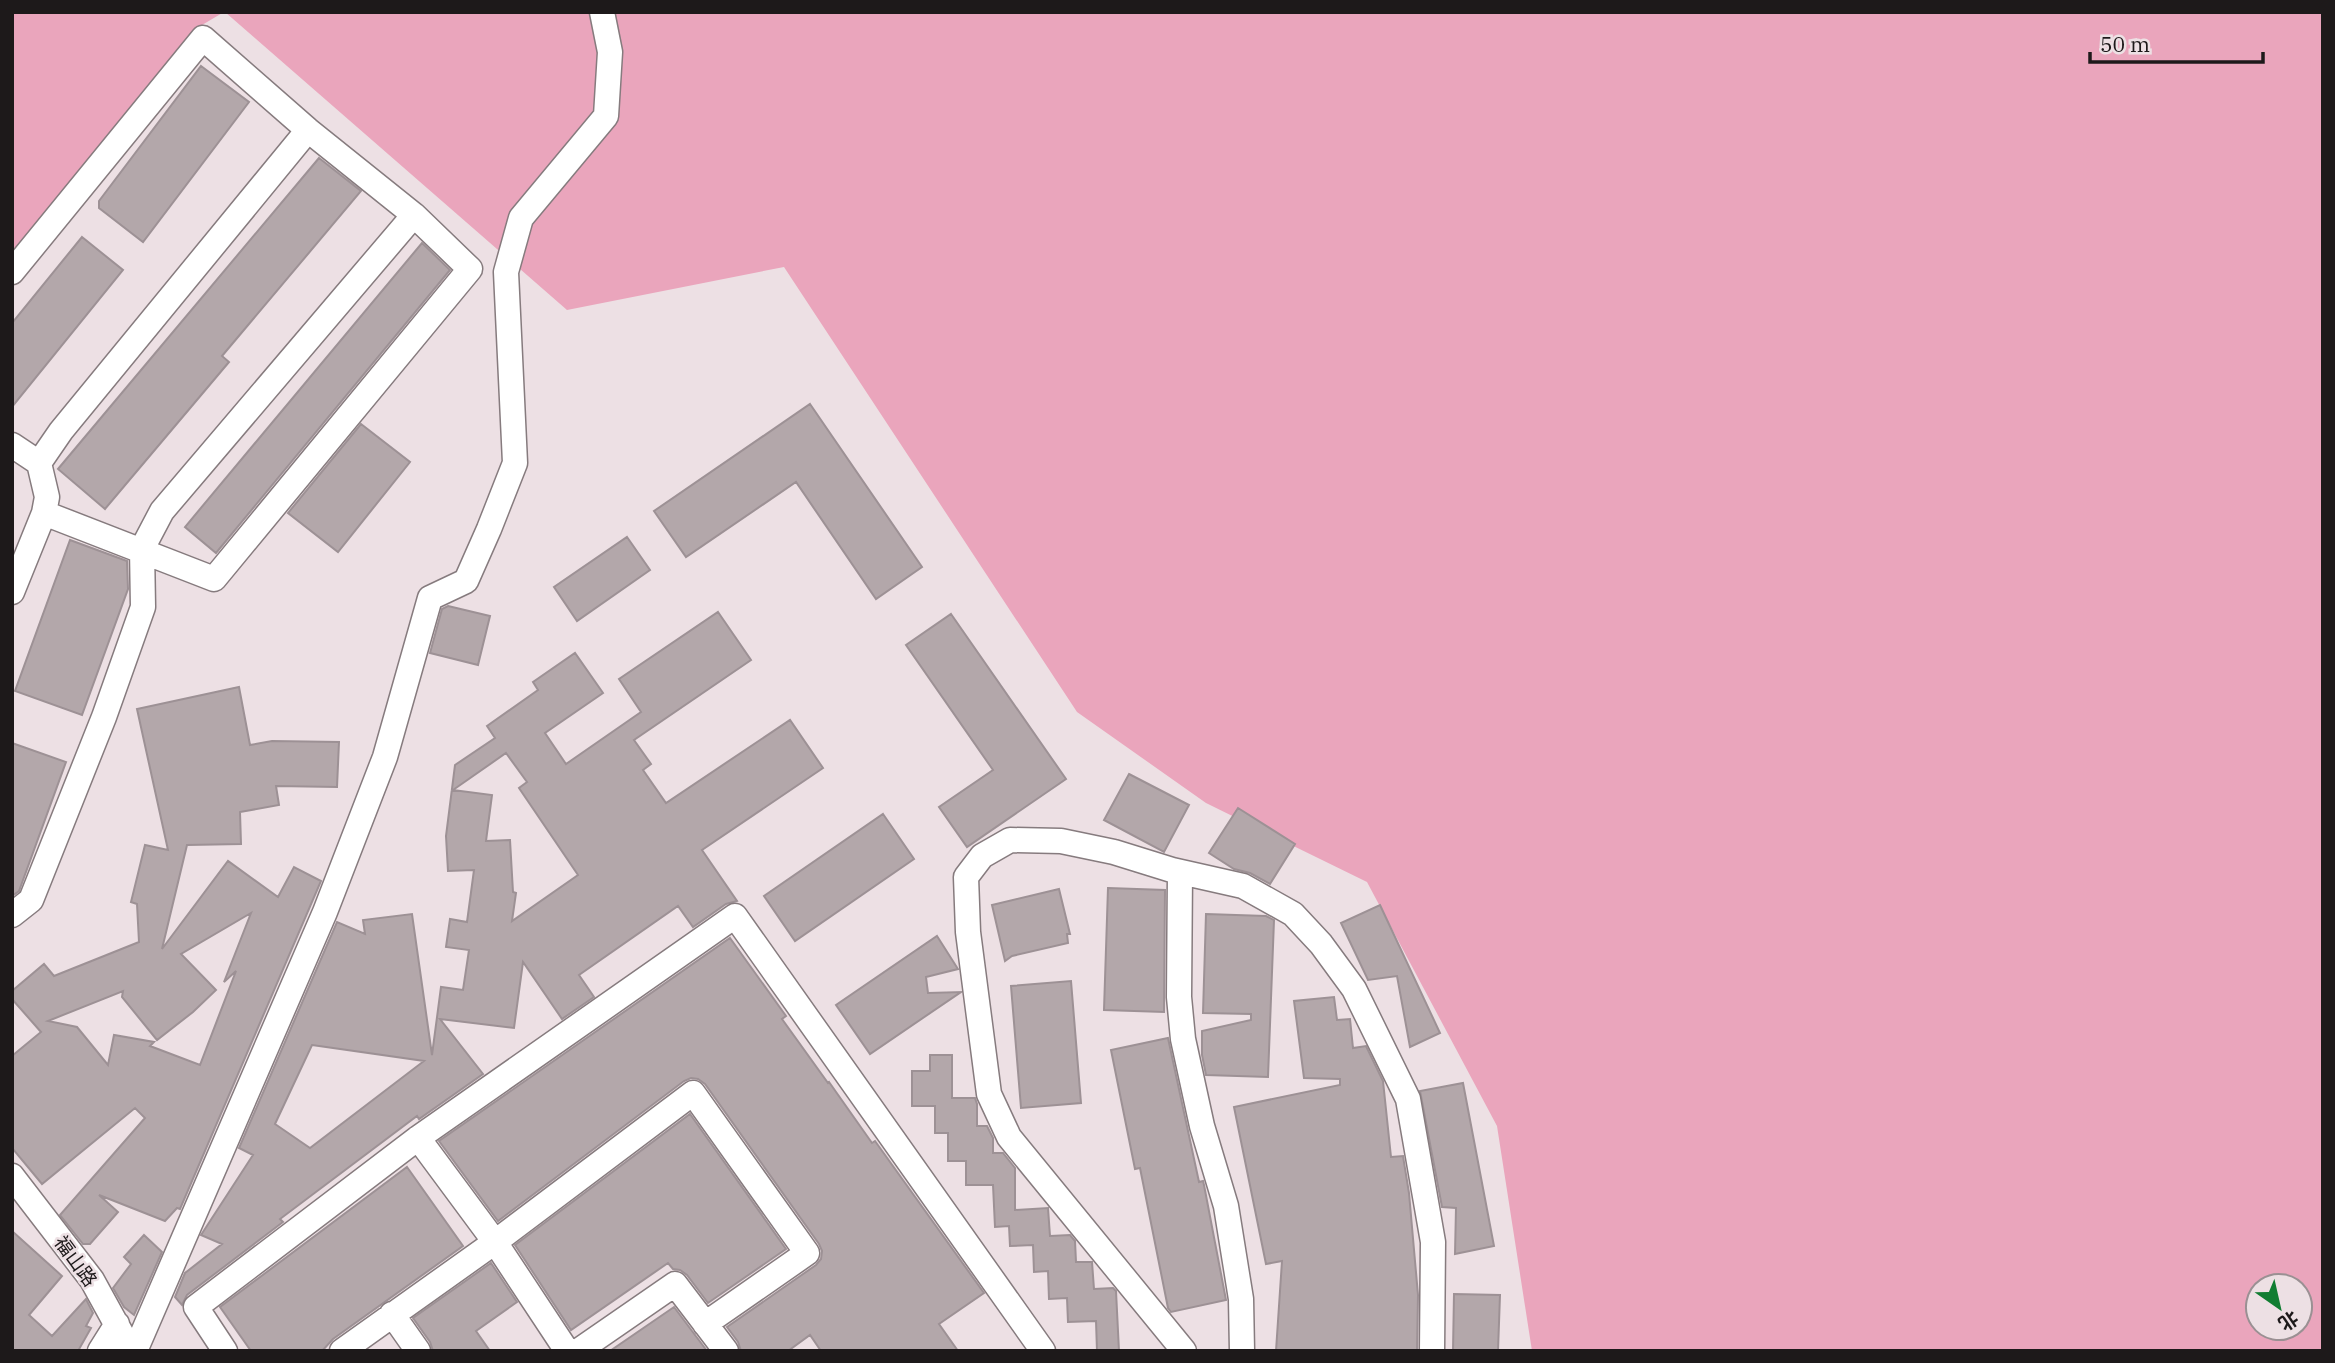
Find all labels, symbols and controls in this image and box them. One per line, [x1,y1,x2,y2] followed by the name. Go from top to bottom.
[2090,21,2263,65] scale bar
[2100,30,2150,58] text: 50 m
[50,1231,102,1291] street label: 福山路
[2244,1272,2314,1342] north arrow
[2274,1306,2303,1336] text: 北

